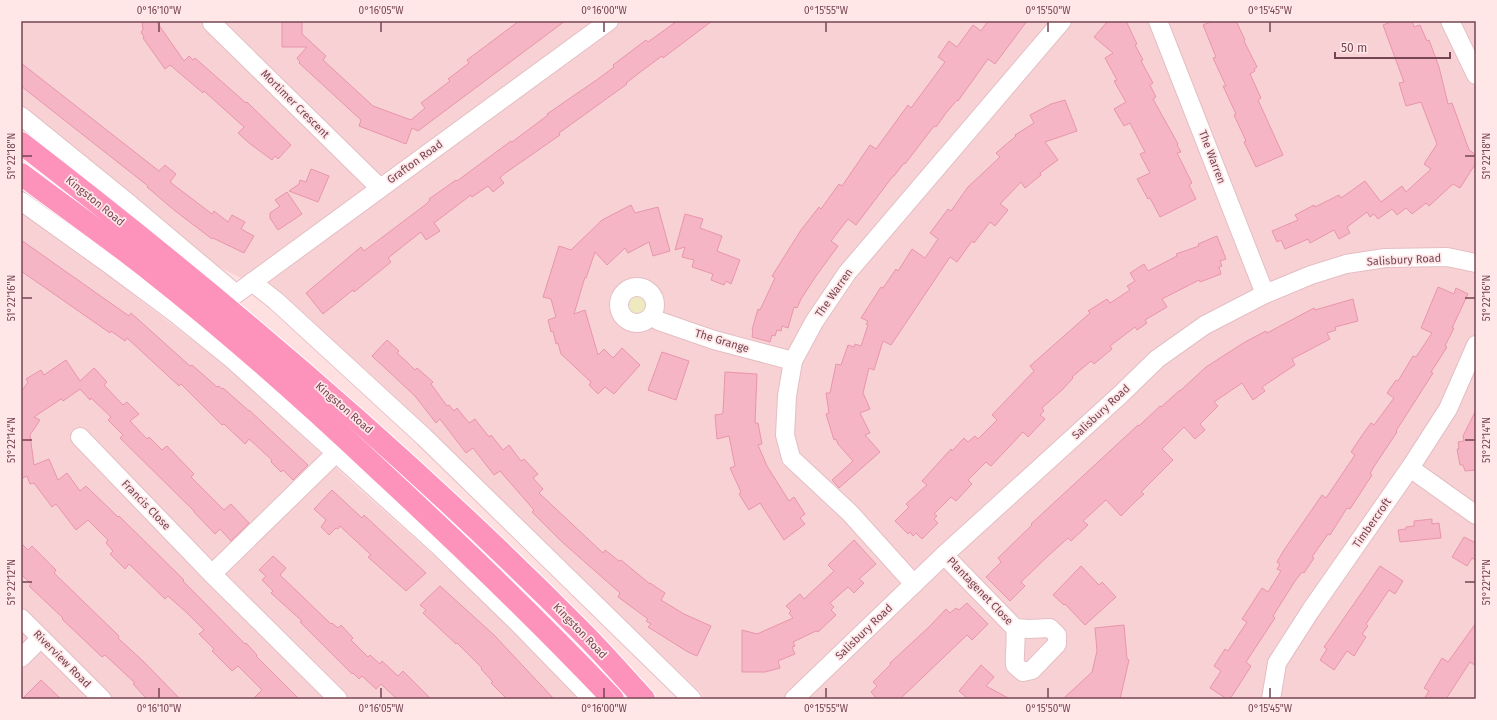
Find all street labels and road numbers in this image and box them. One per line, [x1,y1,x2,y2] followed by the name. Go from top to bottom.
[258,67,332,141] street label: Mortimer Crescent
[1196,128,1228,186] street label: The Warren
[385,138,445,186] street label: Grafton Road
[63,173,127,229] street label: Kingston Road
[1367,252,1441,268] street label: Salisbury Road
[813,266,855,320] street label: The Warren
[693,327,751,355] street label: The Grange
[313,380,375,436] street label: Kingston Road
[1069,382,1133,442] street label: Salisbury Road
[119,477,173,533] street label: Francis Close
[1350,496,1394,550] street label: Timbercroft
[944,554,1016,628] street label: Plantagenet Close
[550,601,610,661] street label: Kingston Road
[833,602,895,662] street label: Salisbury Road
[31,628,93,690] street label: Riverview Road

